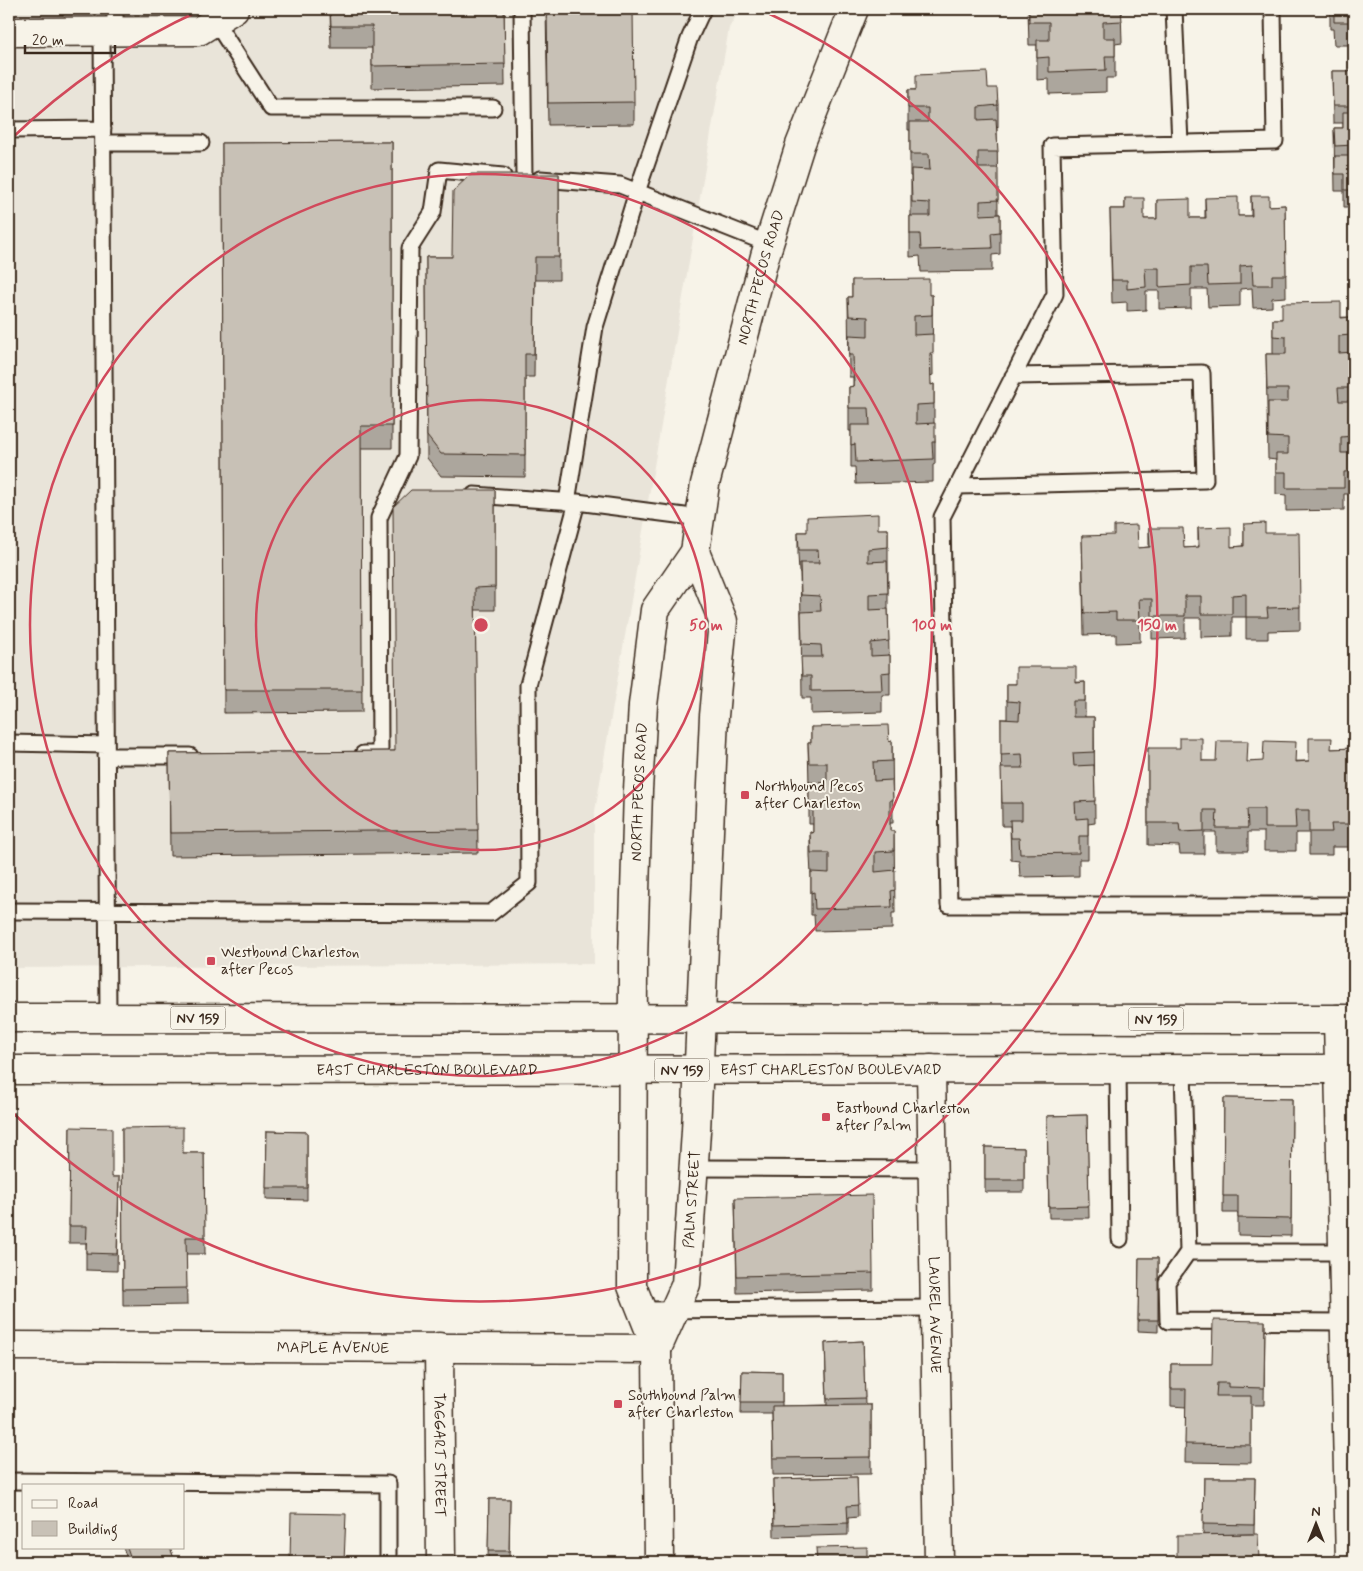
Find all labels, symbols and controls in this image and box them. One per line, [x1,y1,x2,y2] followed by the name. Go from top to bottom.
[25,22,115,54] scale bar
[32,31,64,51] text: 20 m
[733,208,790,347] street label: NORTH PECOS ROAD
[472,616,490,634] centre of rings
[689,616,723,636] text: 50 m
[912,616,952,636] text: 100 m
[1137,616,1177,636] text: 150 m
[627,722,653,862] street label: NORTH PECOS ROAD
[755,777,863,814] place label: Northbound Pecos after Charleston
[739,789,751,801] marker: Northbound Pecos after Charleston
[221,943,359,980] place label: Westbound Charleston after Pecos
[205,955,217,967] marker: Westbound Charleston after Pecos
[170,1006,226,1030] road number: NV 159
[1128,1008,1184,1030] road number: NV 159
[654,1058,710,1082] road number: NV 159
[720,1060,942,1080] street label: EAST CHARLESTON BOULEVARD
[316,1061,538,1081] street label: EAST CHARLESTON BOULEVARD
[836,1099,970,1136] place label: Eastbound Charleston after Palm
[820,1111,832,1123] marker: Eastbound Charleston after Palm
[679,1150,706,1249] street label: PALM STREET
[923,1256,945,1374] street label: LAUREL AVENUE
[277,1338,390,1359] street label: MAPLE AVENUE
[628,1386,736,1423] place label: Southbound Palm after Charleston
[428,1393,450,1518] street label: TAGGART STREET
[612,1398,624,1410] marker: Southbound Palm after Charleston
[22,1484,185,1548] legend
[68,1494,98,1514] text: Road
[1290,1498,1340,1548] north arrow
[1311,1503,1321,1521] text: N
[68,1520,118,1541] text: Building

